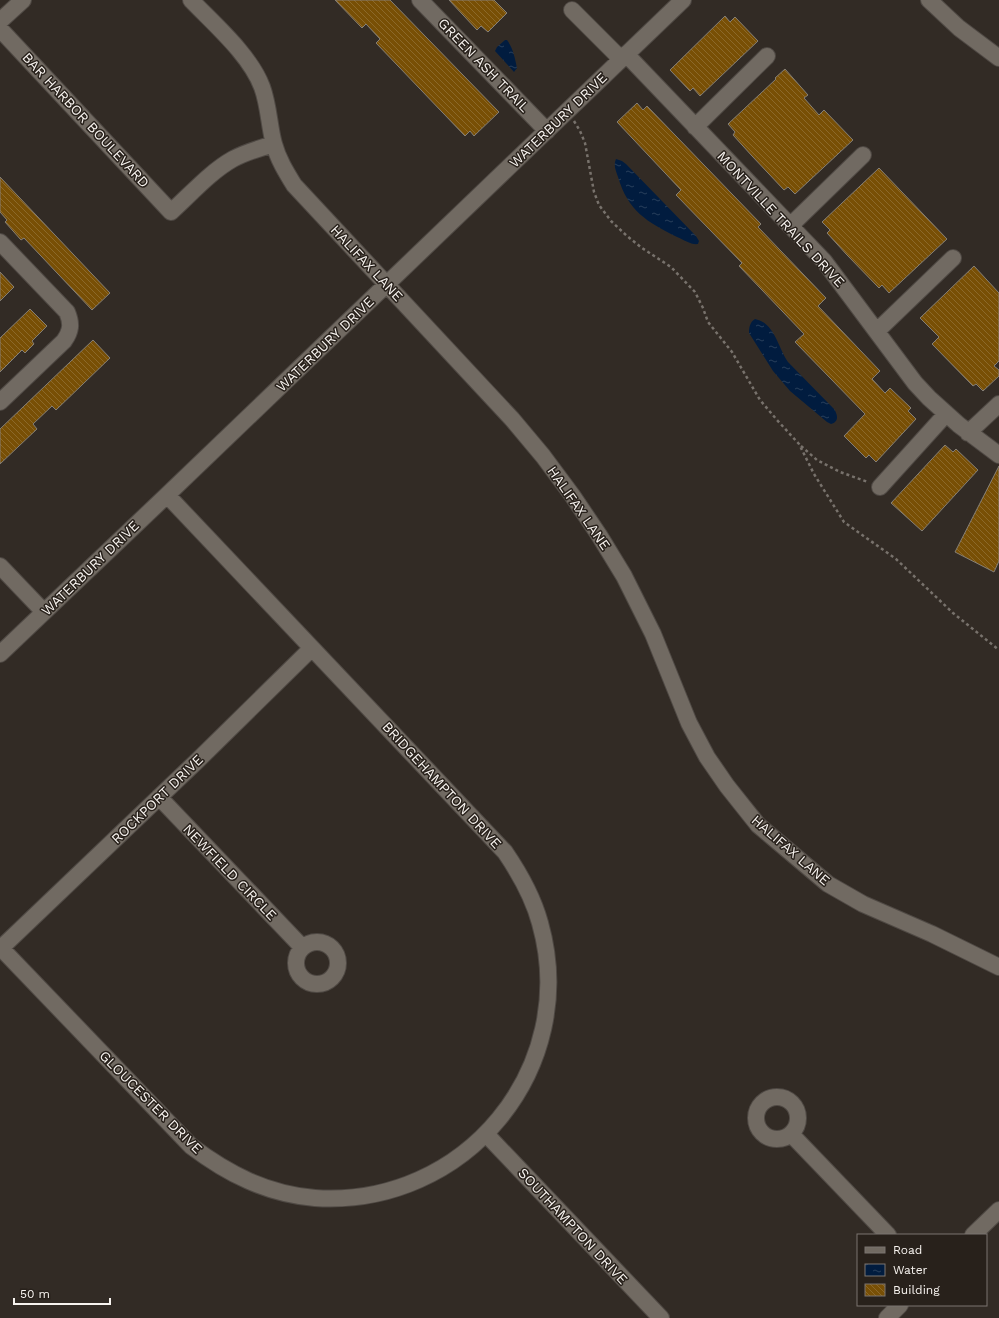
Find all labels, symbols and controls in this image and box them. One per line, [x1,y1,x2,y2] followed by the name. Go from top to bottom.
[435,15,533,115] street label: GREEN ASH TRAIL
[19,49,153,191] street label: BAR HARBOR BOULEVARD
[506,69,610,171] street label: WATERBURY DRIVE
[714,148,848,290] street label: MONTVILLE TRAILS DRIVE
[328,222,406,304] street label: HALIFAX LANE
[273,293,377,395] street label: WATERBURY DRIVE
[544,463,614,553] street label: HALIFAX LANE
[38,517,142,619] street label: WATERBURY DRIVE
[379,718,505,852] street label: BRIDGEHAMPTON DRIVE
[108,751,206,847] street label: ROCKPORT DRIVE
[749,812,833,888] street label: HALIFAX LANE
[180,821,280,923] street label: NEWFIELD CIRCLE
[96,1047,206,1157] street label: GLOUCESTER DRIVE
[515,1165,631,1287] street label: SOUTHAMPTON DRIVE
[857,1234,987,1306] legend
[893,1243,922,1257] text: Road
[893,1263,928,1277] text: Water
[14,1280,110,1306] scale bar
[893,1283,940,1297] text: Building
[20,1287,50,1301] text: 50 m

